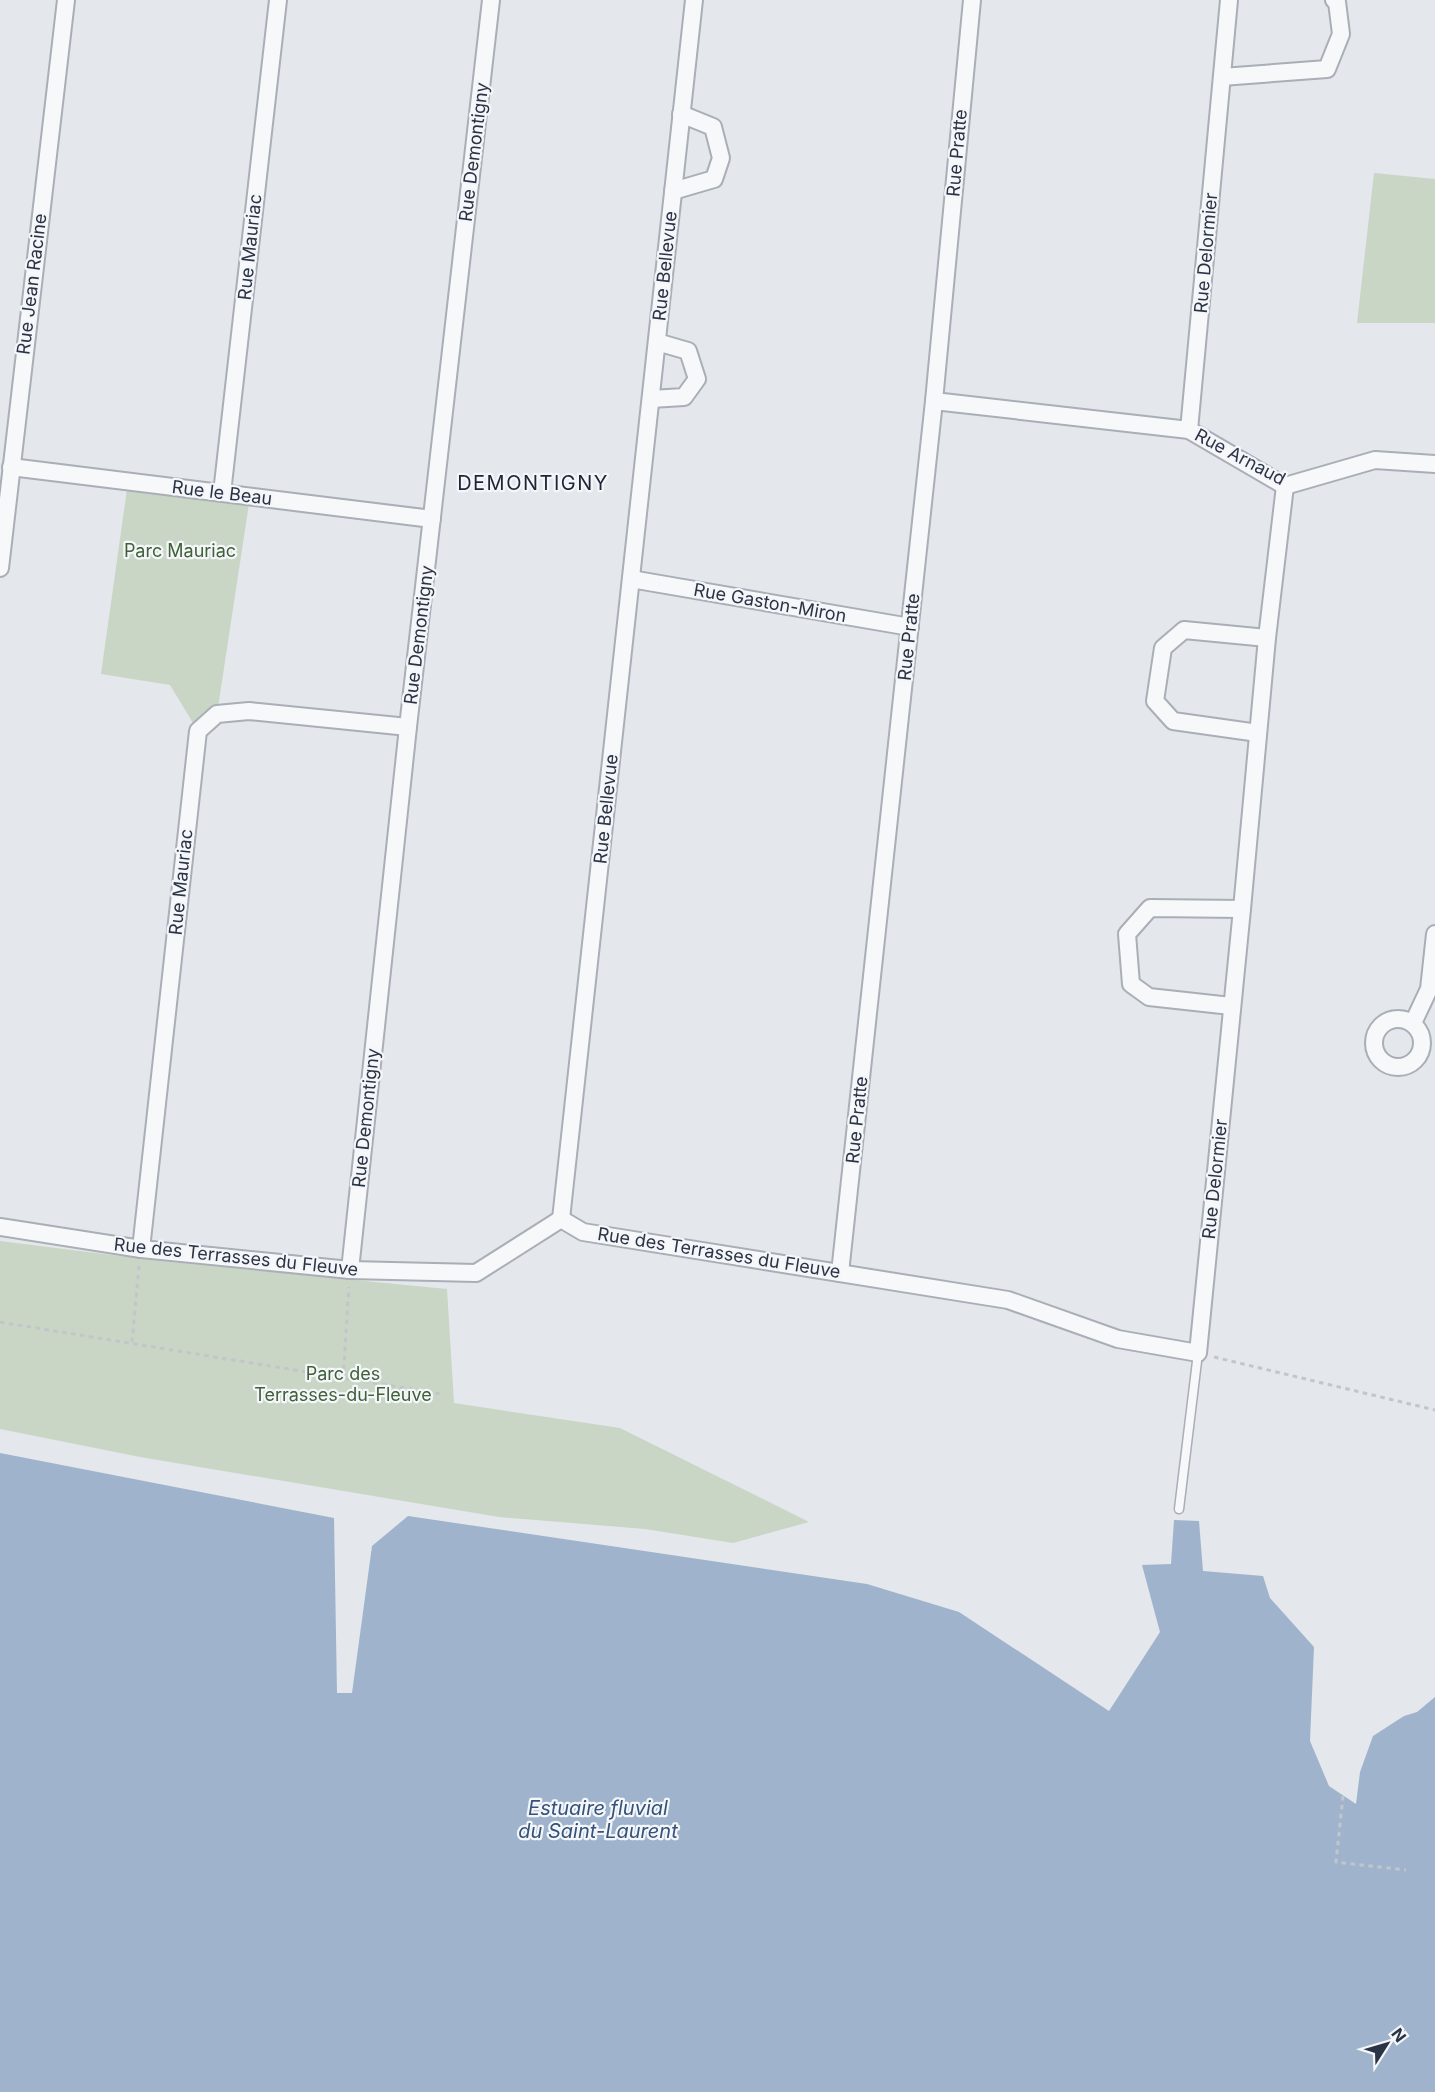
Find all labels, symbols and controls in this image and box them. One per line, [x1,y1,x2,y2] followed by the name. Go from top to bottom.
[455,81,492,223] street label: Rue Demontigny
[942,108,971,198] street label: Rue Pratte
[1190,192,1221,314] street label: Rue Delormier
[233,193,266,301] street label: Rue Mauriac
[648,210,681,322] street label: Rue Bellevue
[12,212,51,356] street label: Rue Jean Racine
[1191,424,1289,489] street label: Rue Arnaud
[457,471,609,495] district label: DEMONTIGNY
[171,476,273,509] street label: Rue le Beau
[124,540,236,561] park label: Parc Mauriac
[400,564,437,706] street label: Rue Demontigny
[692,579,848,626] street label: Rue Gaston-Miron
[893,592,924,682] street label: Rue Pratte
[589,753,622,865] street label: Rue Bellevue
[164,828,197,936] street label: Rue Mauriac
[348,1047,383,1189] street label: Rue Demontigny
[841,1075,872,1165] street label: Rue Pratte
[1198,1118,1231,1240] street label: Rue Delormier
[596,1223,842,1282] street label: Rue des Terrasses du Fleuve
[113,1233,359,1280] street label: Rue des Terrasses du Fleuve
[254,1363,432,1405] park label: Parc des Terrasses-du-Fleuve
[518,1796,678,1843] water label: Estuaire fluvial du Saint-Laurent
[1357,2014,1417,2074] north arrow
[1387,2024,1411,2046] text: N

